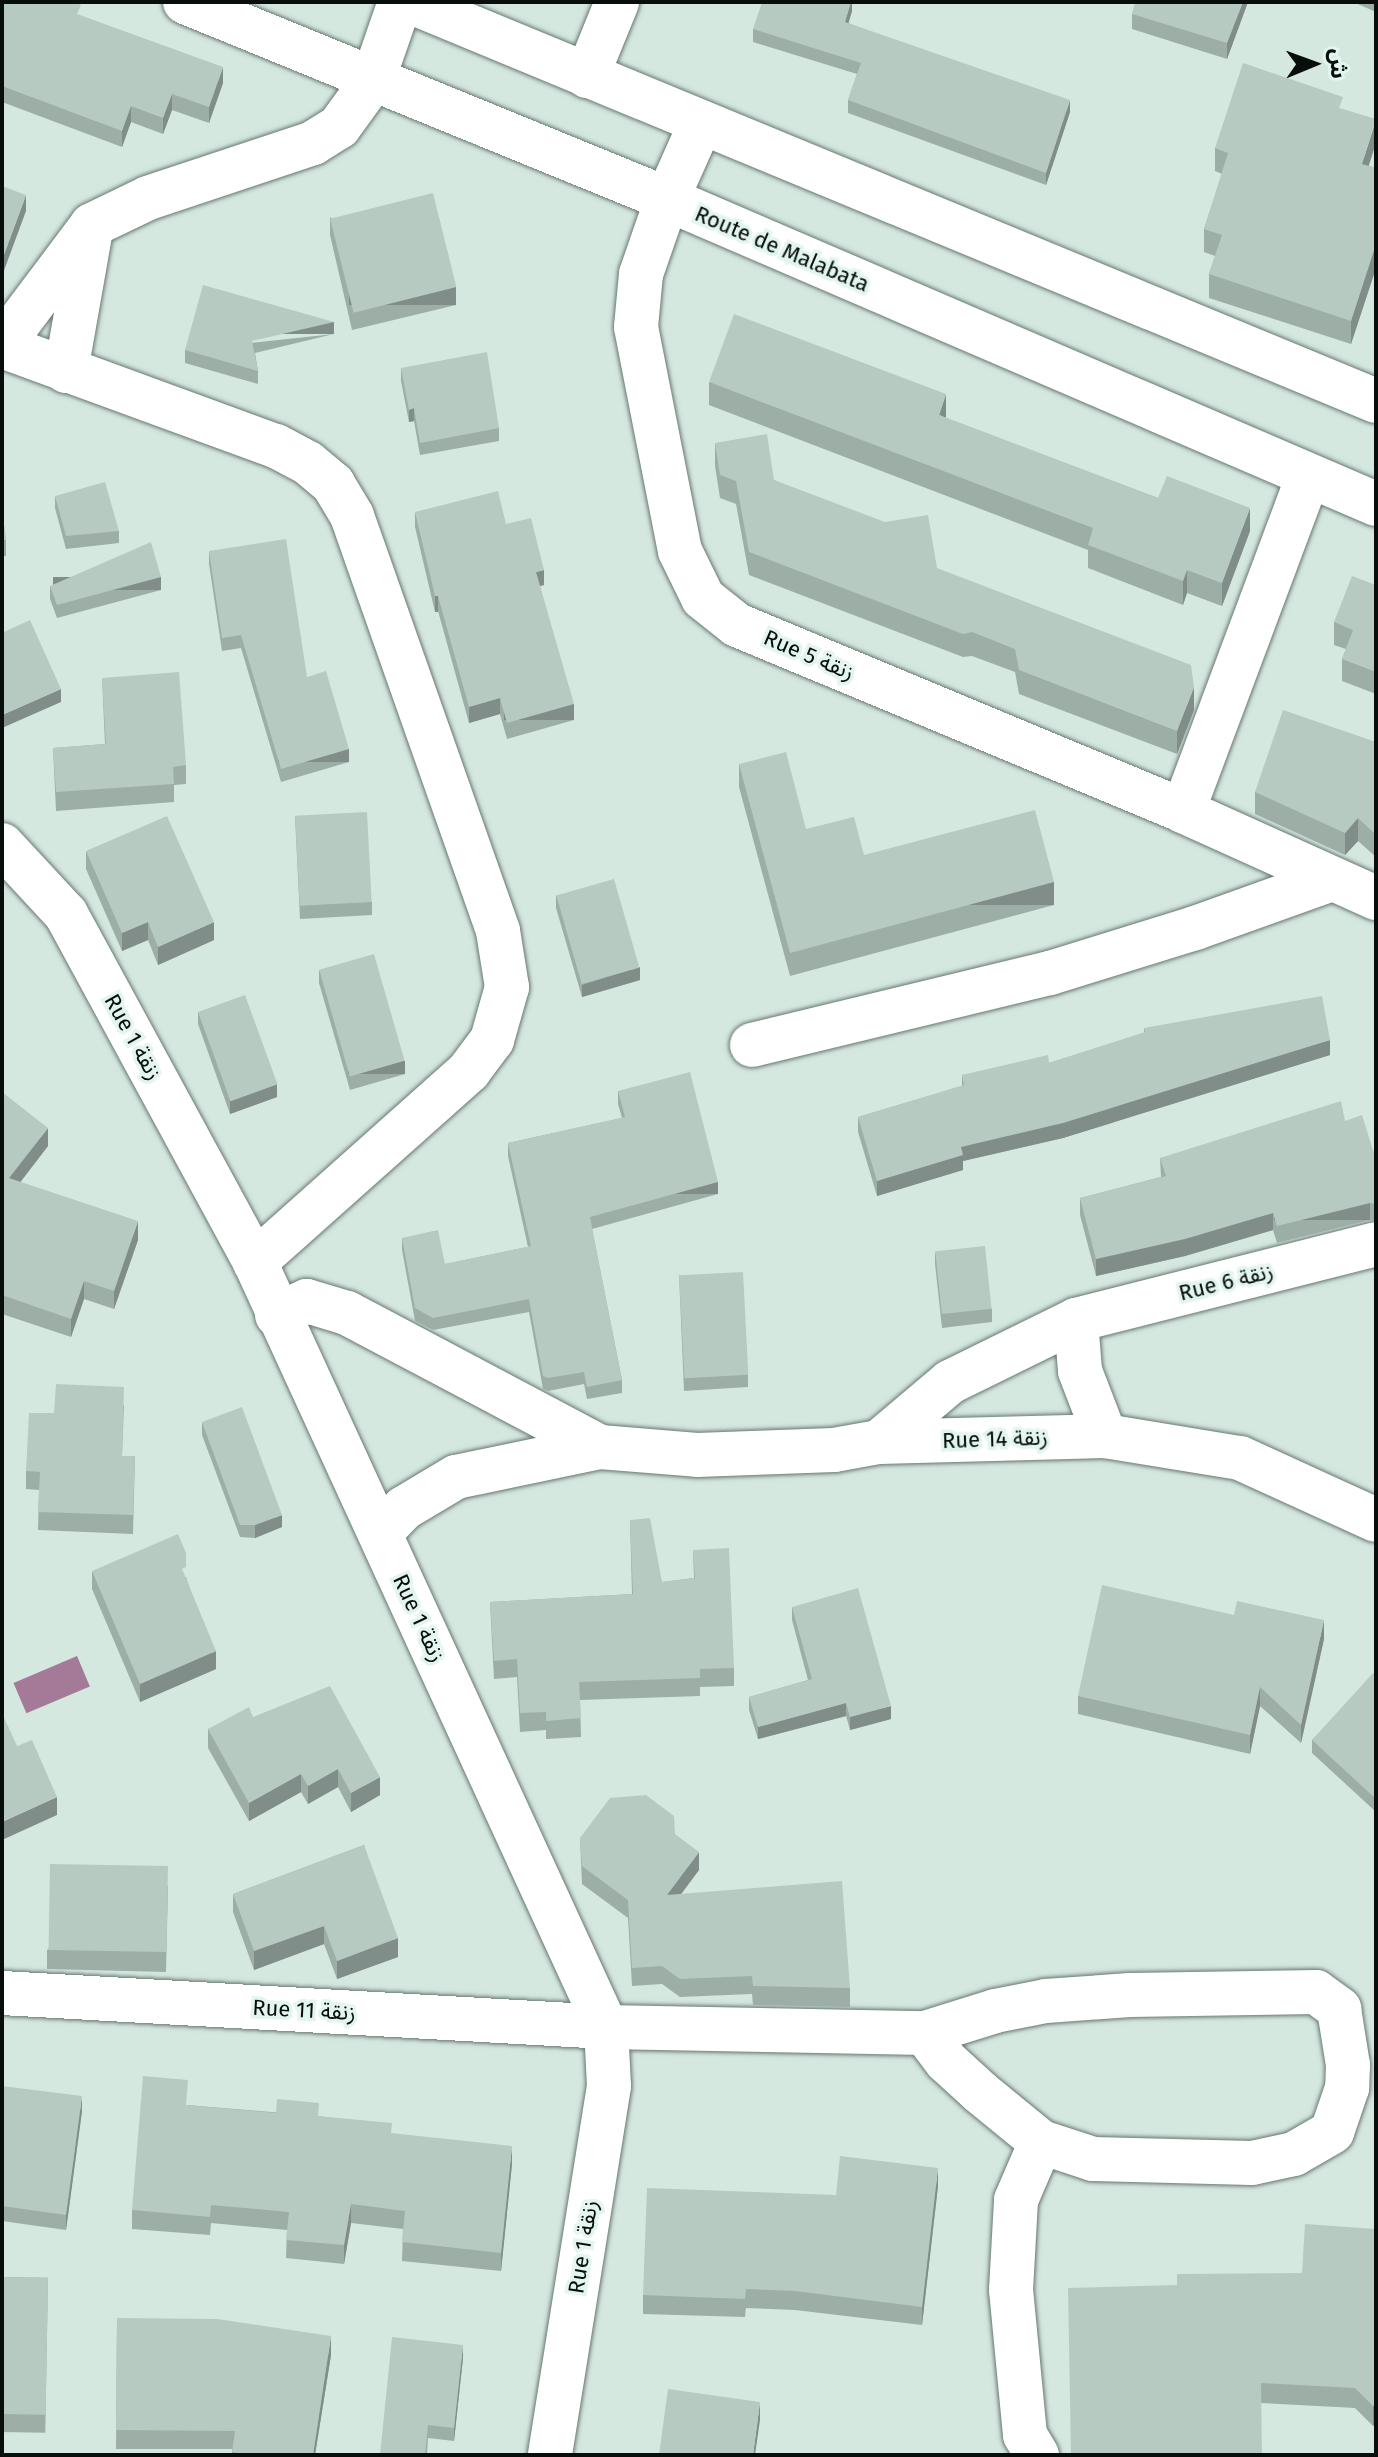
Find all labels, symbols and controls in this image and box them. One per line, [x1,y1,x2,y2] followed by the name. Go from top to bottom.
[1274,24,1354,104] north arrow
[1325,48,1352,79] text: ش
[691,200,873,298] street label: Route de Malabata
[760,624,858,686] street label: Rue 5 زنقة
[99,989,167,1085] street label: Rue 1 زنقة
[1176,1258,1276,1306] street label: Rue 6 زنقة
[942,1424,1048,1454] street label: Rue 14 زنقة
[387,1570,451,1666] street label: Rue 1 زنقة
[252,1994,356,2026] street label: Rue 11 زنقة
[563,2198,603,2296] street label: Rue 1 زنقة

